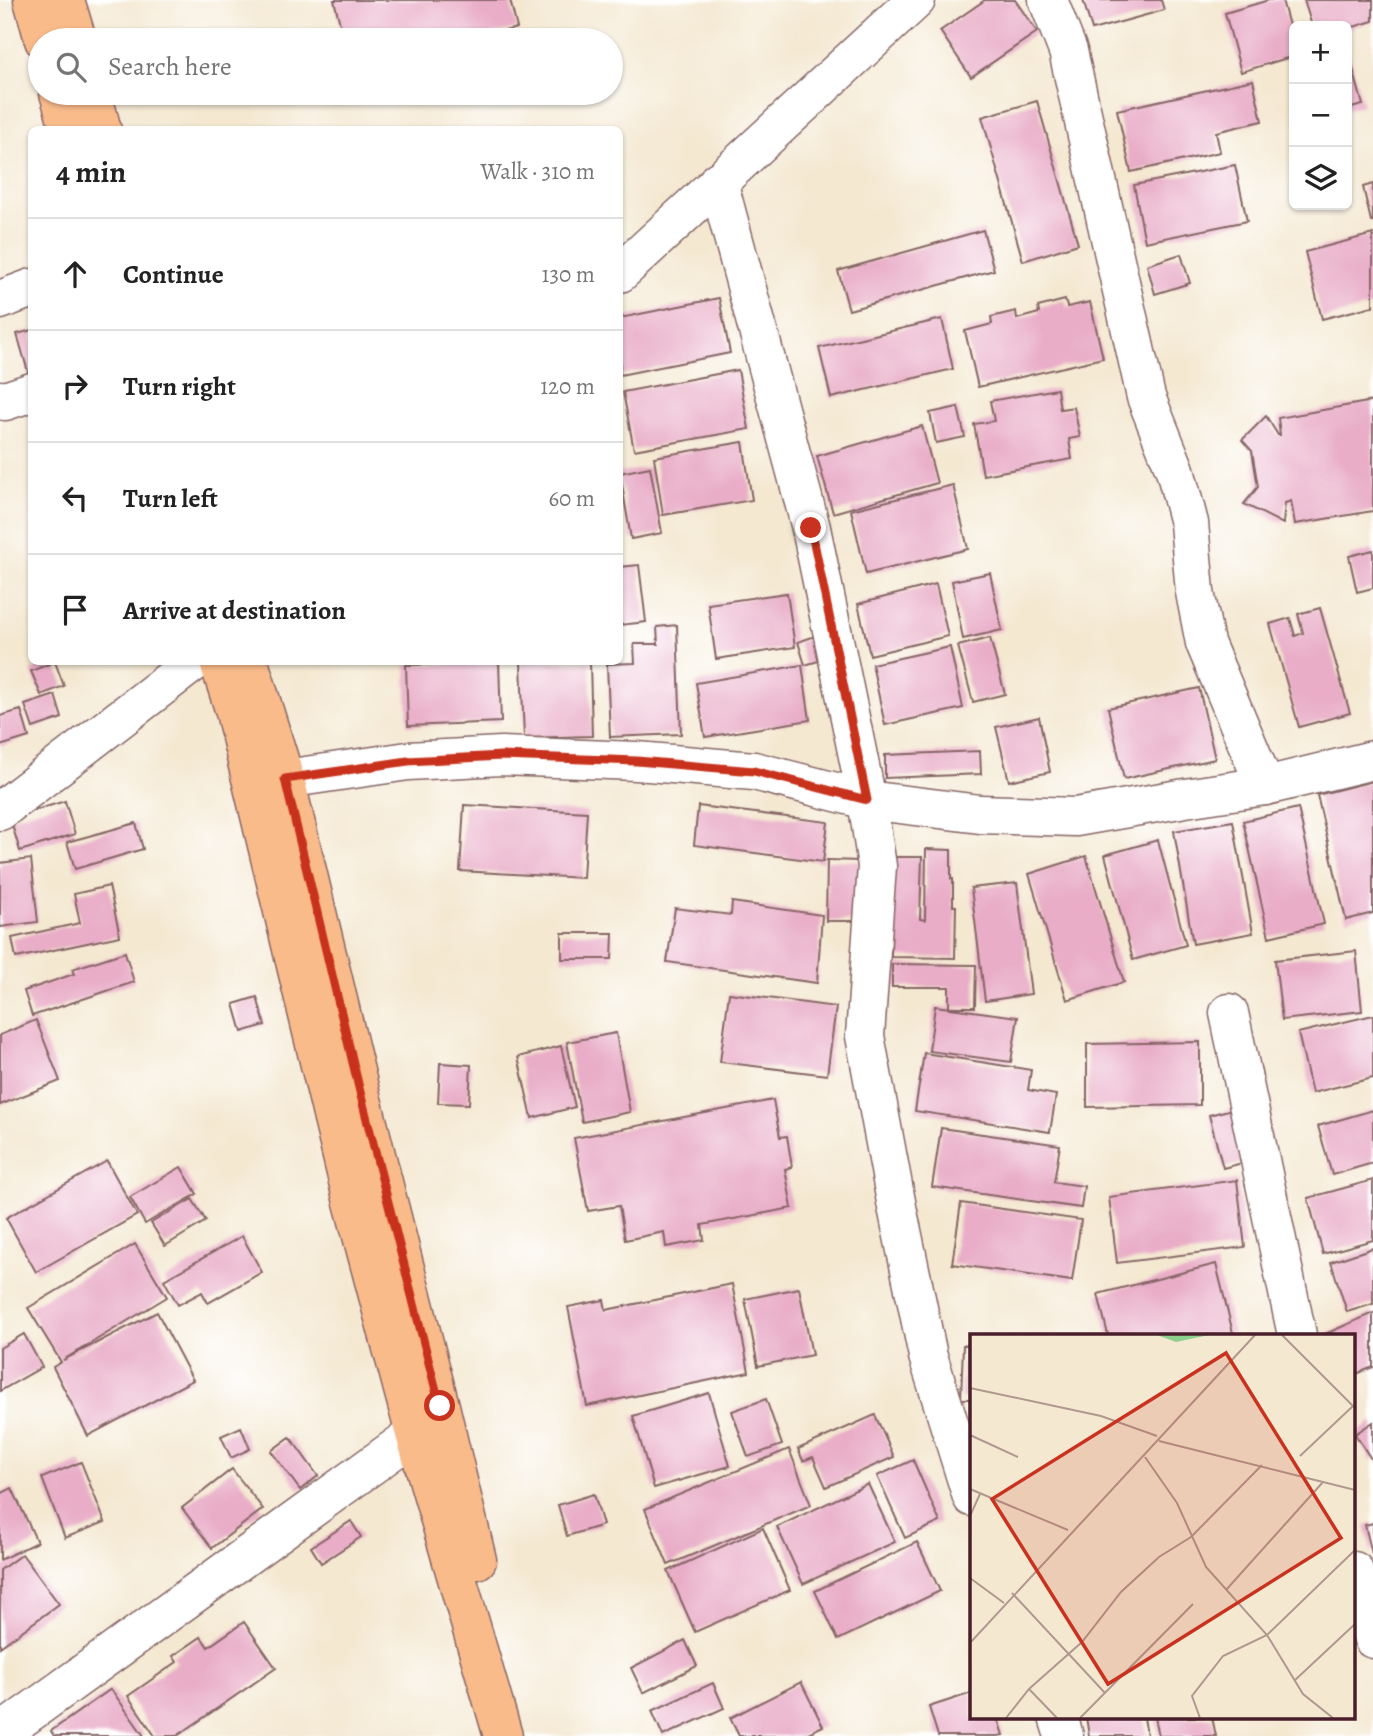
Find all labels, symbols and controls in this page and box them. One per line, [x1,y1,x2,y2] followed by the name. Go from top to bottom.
[1289,21,1352,210] map controls
[1289,21,1352,84] button: +
[28,28,623,105] search box
[52,48,90,86] icon: search
[108,49,232,84] text: Search here
[1289,84,1352,147] button: −
[1289,147,1352,210] button: layers
[56,152,126,192] text: 4 min
[481,156,595,187] text: Walk · 310 m
[56,255,94,293] icon: ahead
[123,257,224,292] text: Continue
[542,259,595,290] text: 130 m
[56,367,94,405] icon: right
[123,369,236,404] text: Turn right
[540,371,595,402] text: 120 m
[56,479,94,517] icon: left
[123,481,218,516] text: Turn left
[548,483,595,514] text: 60 m
[795,512,826,543] route end
[56,591,94,629] icon: arrive
[123,593,346,628] text: Arrive at destination
[970,1334,1356,1718] inset map
[424,1390,455,1421] route start

